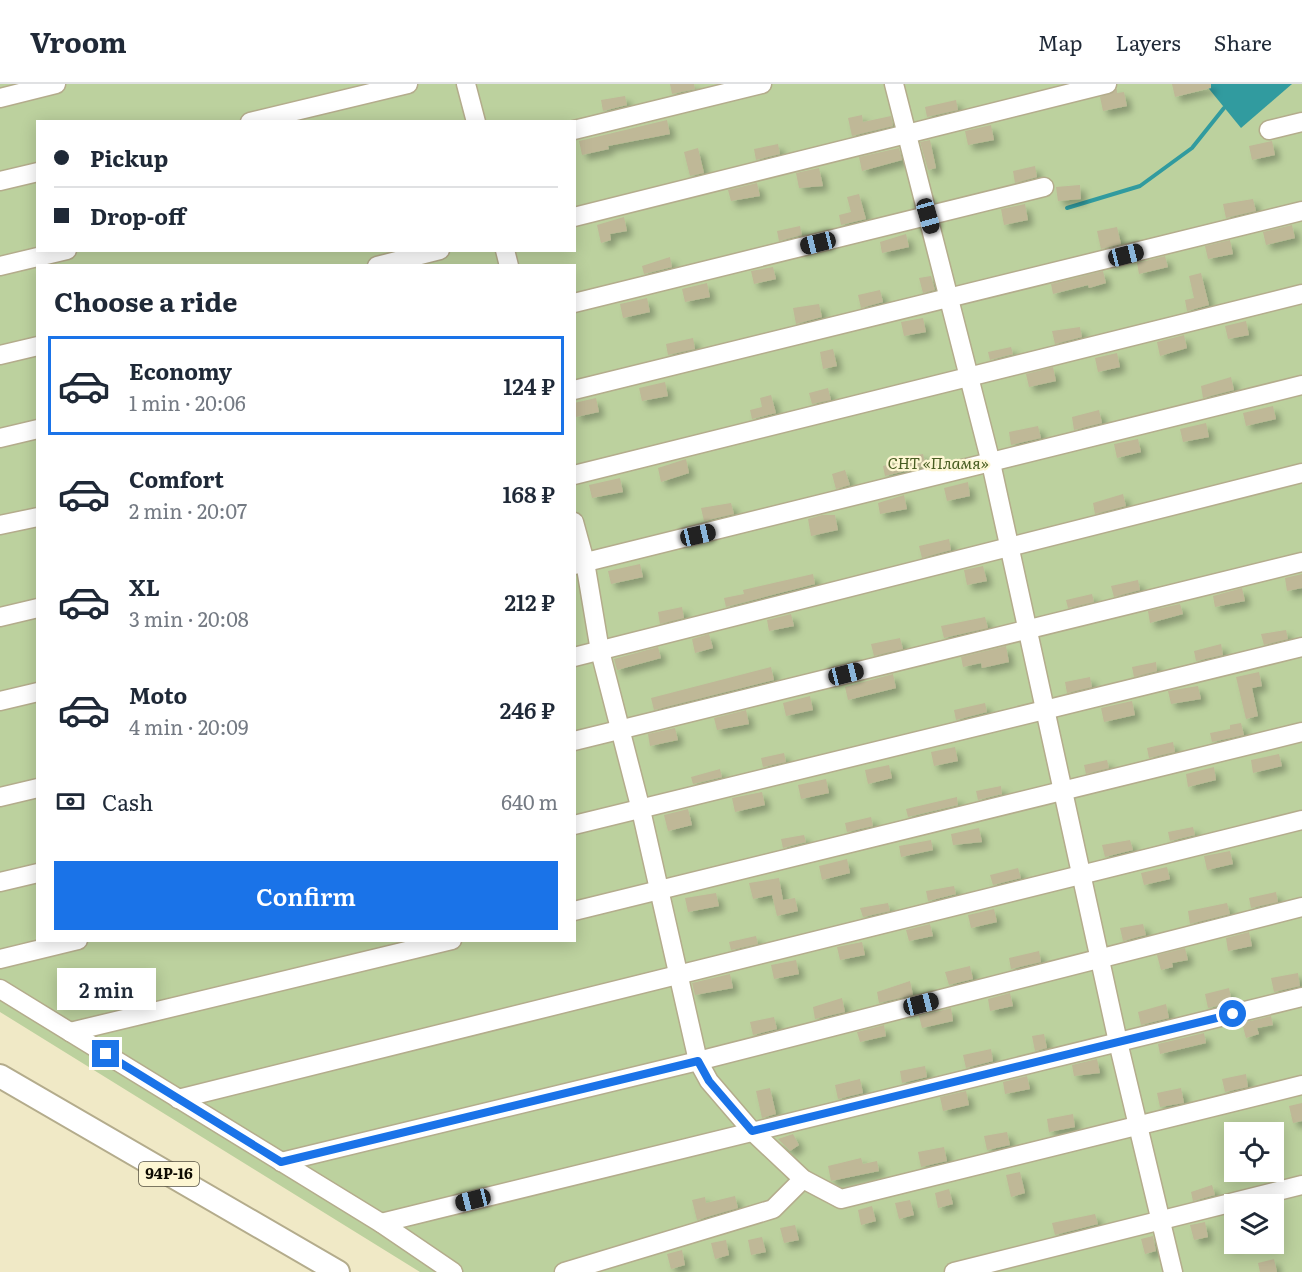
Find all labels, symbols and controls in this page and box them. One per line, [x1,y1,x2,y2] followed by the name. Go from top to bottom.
[30,20,127,62] text: Vroom
[1038,26,1083,57] text: Map
[1116,26,1181,57] text: Layers
[1214,26,1272,57] text: Share
[90,141,168,174] text: Pickup
[914,196,942,236] car
[90,199,186,232] text: Drop-off
[798,230,838,256] car
[1106,242,1146,268] car
[54,280,237,320] text: Choose a ride
[129,354,232,387] text: Economy
[57,359,111,413] icon: car
[503,369,555,402] text: 124 ₽
[129,387,246,417] text: 1 min · 20:06
[888,450,988,474] park label: СНТ «Пламя»
[129,462,224,495] text: Comfort
[57,467,111,521] icon: car
[502,477,555,510] text: 168 ₽
[129,495,247,525] text: 2 min · 20:07
[678,522,718,548] car
[129,570,160,603] text: XL
[57,575,111,629] icon: car
[504,585,555,618] text: 212 ₽
[129,603,249,633] text: 3 min · 20:08
[826,661,866,687] car
[129,678,187,711] text: Moto
[57,683,111,737] icon: car
[500,693,555,726] text: 246 ₽
[129,711,248,741] text: 4 min · 20:09
[54,785,87,818] icon: cash
[102,785,153,818] text: Cash
[501,786,558,816] text: 640 m
[54,861,558,930] button: Confirm
[57,967,156,1009] callout: 2 min
[79,974,134,1004] text: 2 min
[901,991,941,1017] car
[1219,1000,1246,1027] route start
[92,1040,119,1067] route end
[1224,1122,1284,1254] map controls
[1224,1122,1284,1182] button: locate
[139,1162,199,1186] road number: 94Р-16
[453,1187,493,1213] car
[1224,1194,1284,1254] button: layers

